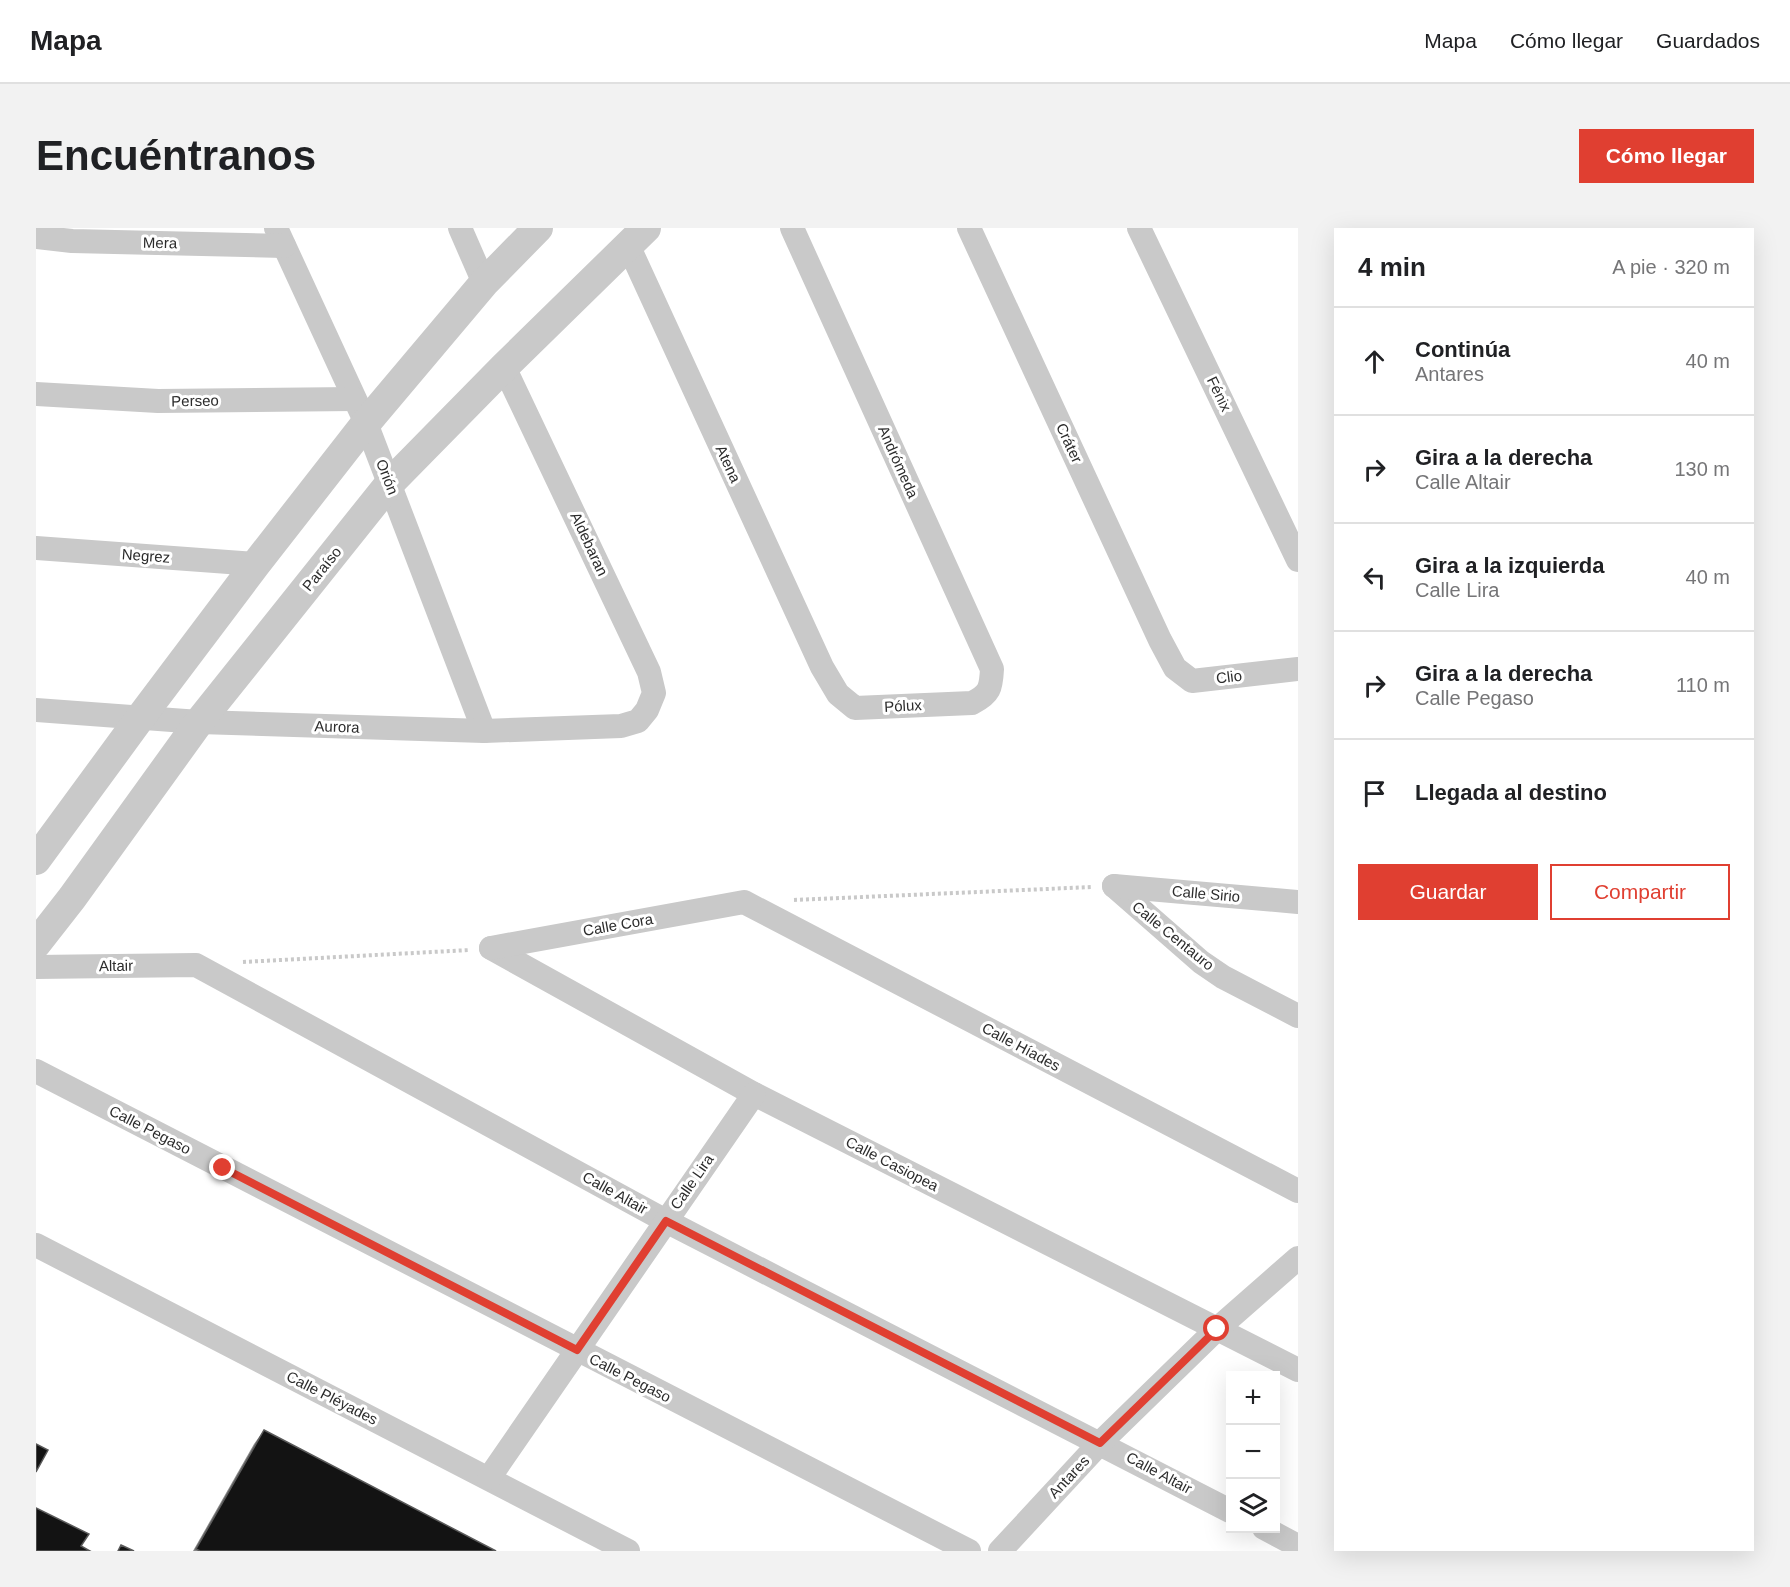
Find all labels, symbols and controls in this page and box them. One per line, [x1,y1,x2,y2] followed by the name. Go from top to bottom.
[30,25,102,56] text: Mapa
[1424,29,1477,52] text: Mapa
[1510,29,1623,52] text: Cómo llegar
[1656,29,1760,52] text: Guardados
[1579,129,1754,183] button: Cómo llegar
[36,132,316,179] text: Encuéntranos
[143,234,178,251] street label: Mera
[1358,252,1426,282] text: 4 min
[1612,256,1730,278] text: A pie · 320 m
[1415,337,1510,362] text: Continúa
[1358,345,1391,378] icon: ahead
[1686,350,1730,372] text: 40 m
[1415,363,1484,385] text: Antares
[1204,374,1235,414] street label: Fénix
[171,392,219,409] street label: Perseo
[1053,420,1086,465] street label: Cráter
[875,423,922,501] street label: Andrómeda
[712,442,745,486] street label: Atena
[1415,445,1592,470] text: Gira a la derecha
[1358,453,1391,486] icon: right
[373,457,402,497] street label: Orión
[1674,458,1730,480] text: 130 m
[1415,471,1511,493] text: Calle Altair
[567,509,612,578] street label: Aldebaran
[299,543,344,594] street label: Paraíso
[121,545,171,566] street label: Negrez
[1415,553,1605,578] text: Gira a la izquierda
[1358,561,1391,594] icon: left
[1686,566,1730,588] text: 40 m
[1415,579,1499,601] text: Calle Lira
[1415,661,1592,686] text: Gira a la derecha
[1215,666,1243,687] street label: Clio
[1358,669,1391,702] icon: right
[1676,674,1730,696] text: 110 m
[1415,687,1534,709] text: Calle Pegaso
[884,696,923,715] street label: Pólux
[314,717,360,736] street label: Aurora
[1358,777,1391,810] icon: arrive
[1415,780,1607,805] text: Llegada al destino
[1358,864,1538,920] button: Guardar
[1550,864,1730,920] button: Compartir
[1171,882,1241,905] street label: Calle Sirio
[1129,898,1218,974] street label: Calle Centauro
[582,910,655,939] street label: Calle Cora
[99,957,133,974] street label: Altair
[979,1019,1063,1074] street label: Calle Híades
[107,1102,194,1157] street label: Calle Pegaso
[843,1133,942,1195] street label: Calle Casiopea
[666,1150,717,1213] street label: Calle Lira
[209,1154,235,1180] route end
[580,1168,651,1217] street label: Calle Altair
[1203,1315,1229,1341] route start
[587,1350,674,1405] street label: Calle Pegaso
[284,1367,381,1428] street label: Calle Pléyades
[1226,1371,1280,1533] map controls
[1226,1371,1280,1425] button: +
[1226,1425,1280,1479] button: −
[1124,1448,1195,1497] street label: Calle Altair
[1045,1452,1092,1501] street label: Antares
[1226,1479,1280,1533] button: layers

